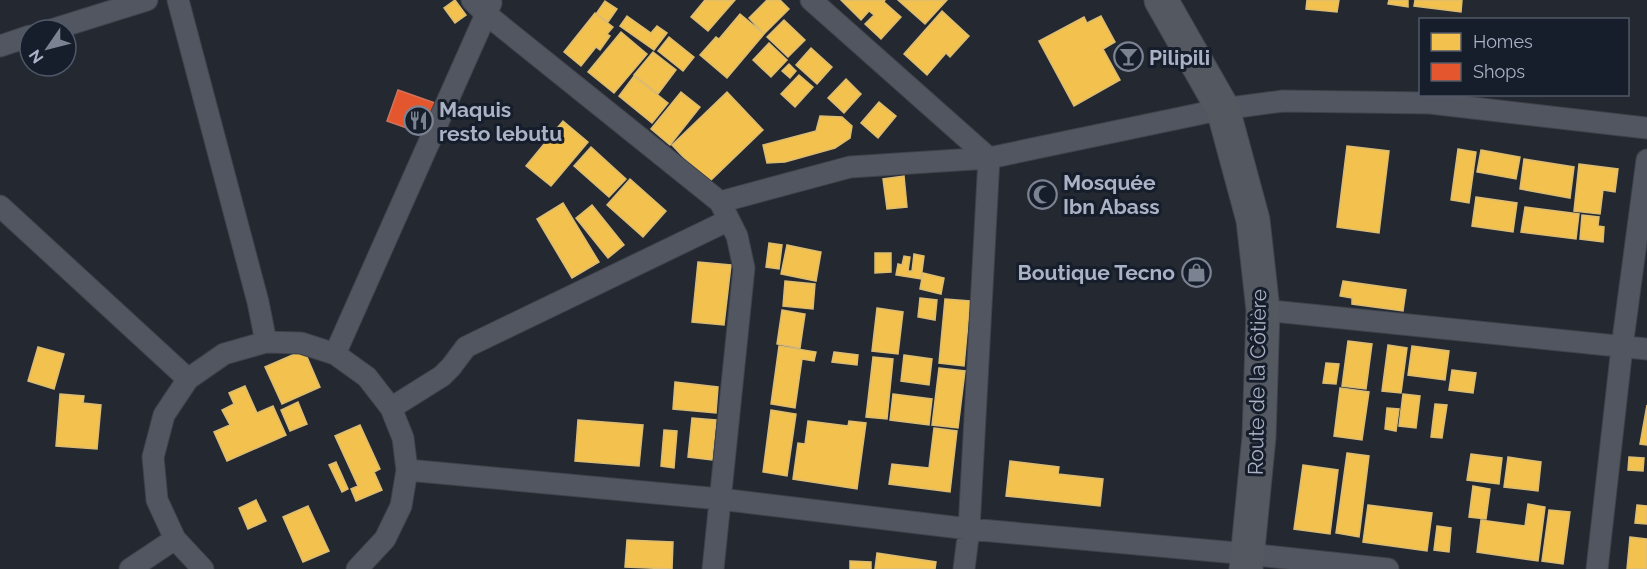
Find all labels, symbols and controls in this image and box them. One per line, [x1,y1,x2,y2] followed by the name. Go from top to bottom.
[18,18,78,78] north arrow
[1419,18,1629,96] legend
[1473,31,1533,52] text: Homes
[1112,41,1144,73] bar icon: Pilipili
[1149,45,1210,70] place label: Pilipili
[25,46,47,67] text: N
[1473,61,1525,82] text: Shops
[439,97,562,146] place label: Maquis resto lebutu
[402,105,434,137] restaurant icon: Maquis resto lebutu
[1063,170,1160,219] place label: Mosquée Ibn Abass
[1026,178,1058,210] mosque icon: Mosquée Ibn Abass
[1180,256,1212,288] shop icon: Boutique Tecno
[1018,260,1175,285] place label: Boutique Tecno
[1243,289,1271,475] street label: Route de la Côtière

